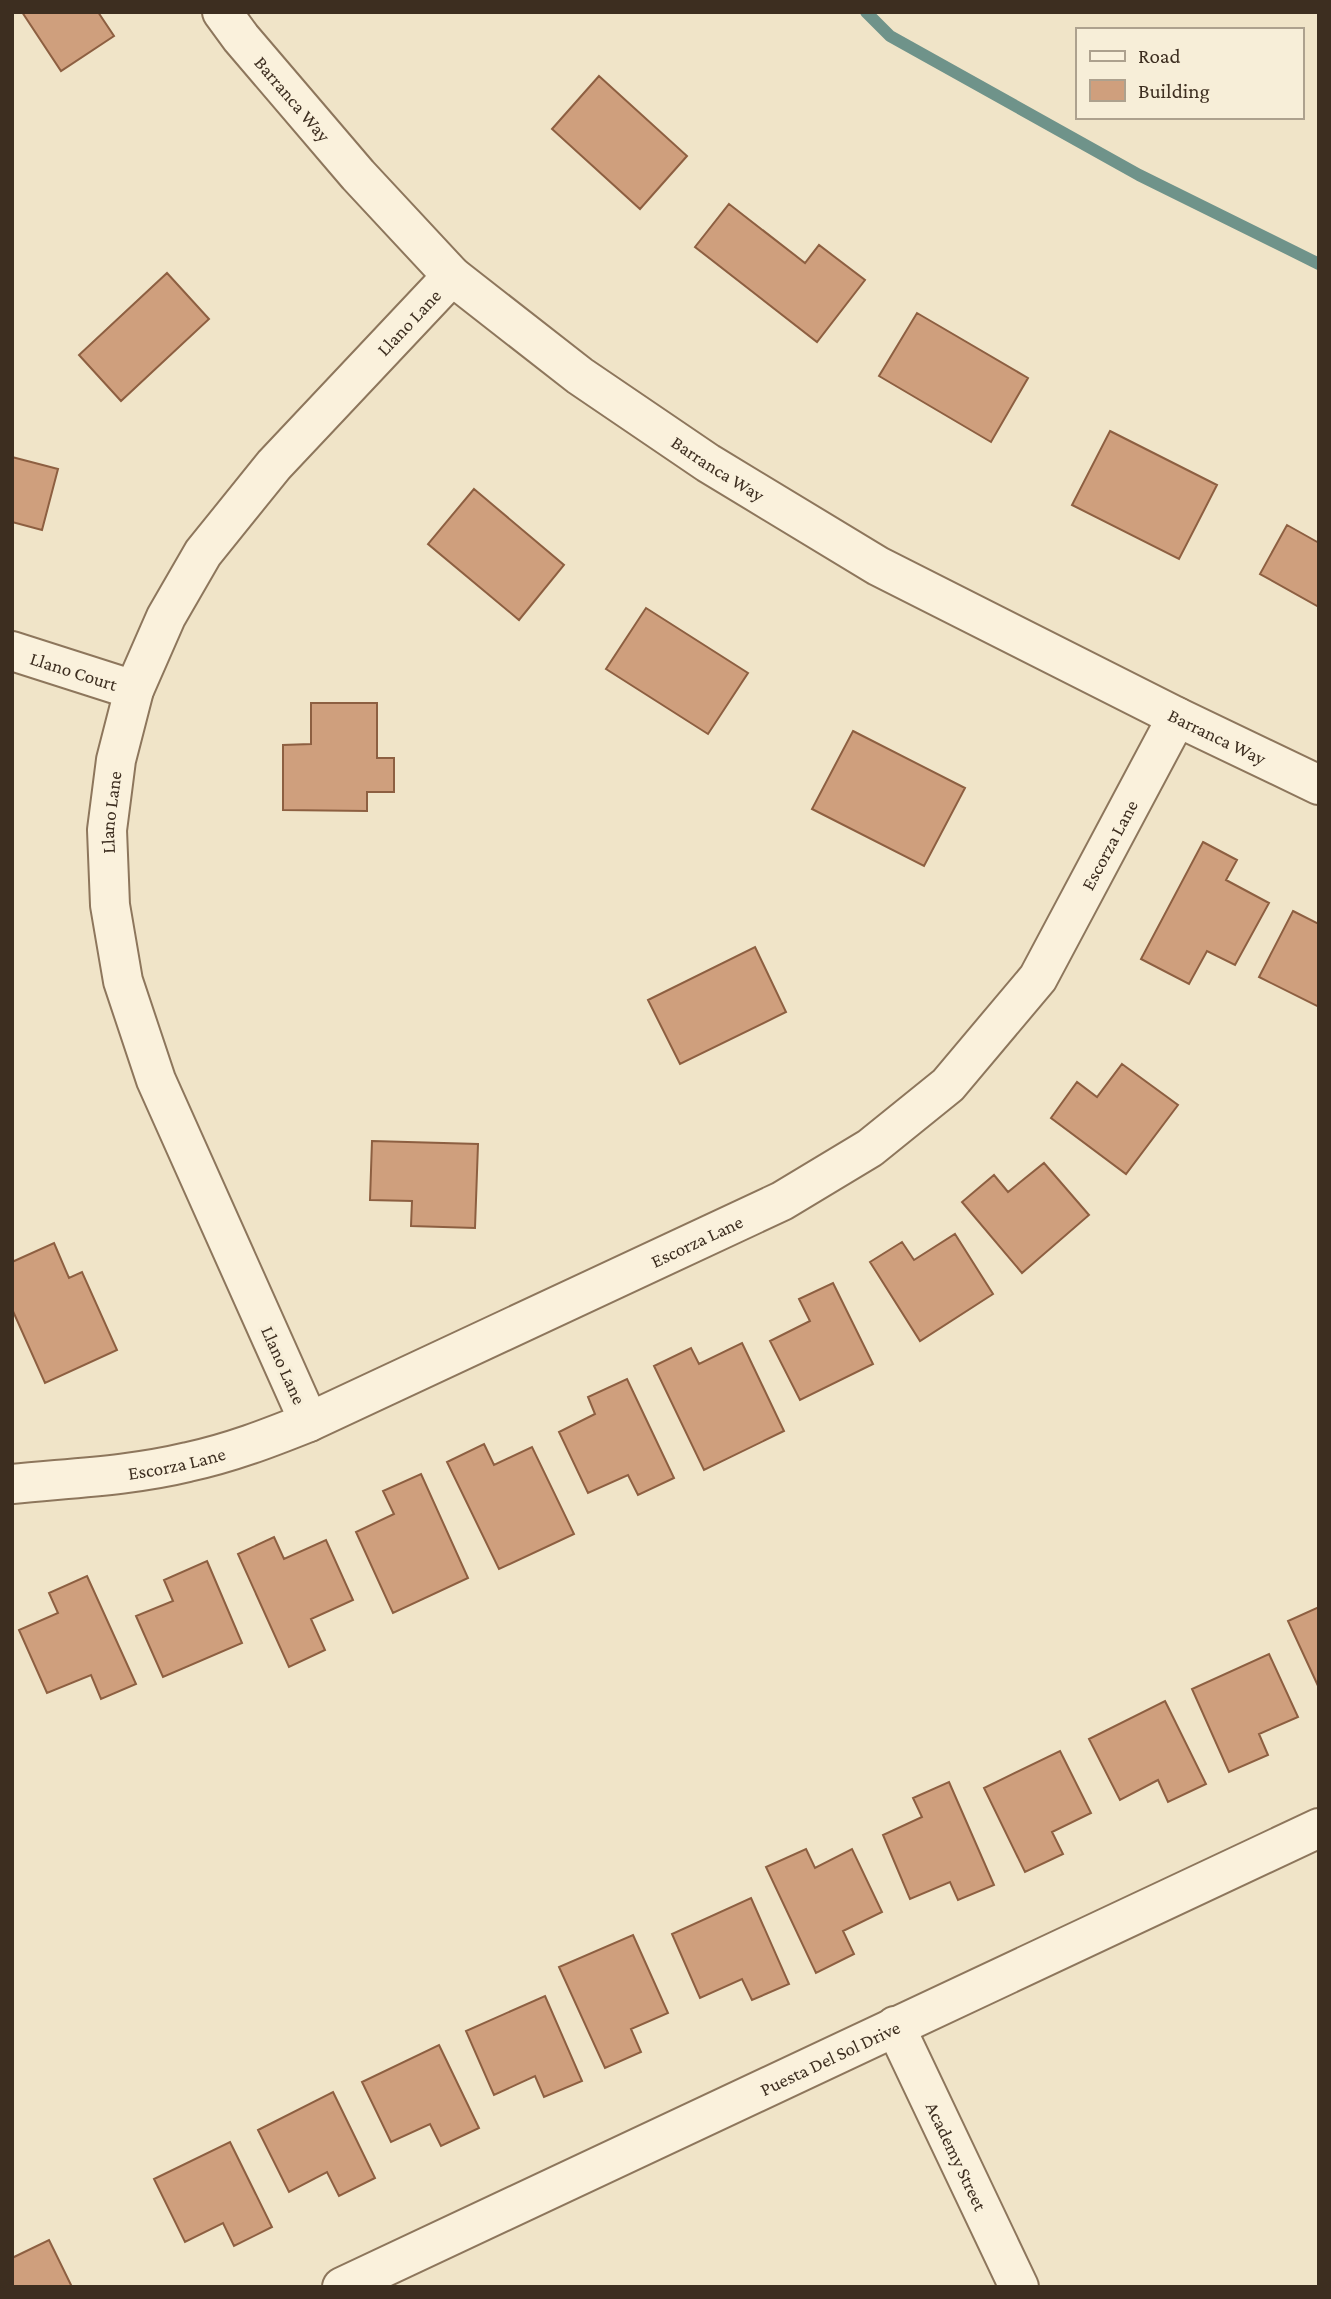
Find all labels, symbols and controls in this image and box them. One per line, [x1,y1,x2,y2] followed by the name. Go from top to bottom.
[1076,28,1303,119] legend
[1138,44,1181,68] text: Road
[250,52,335,146] street label: Barranca Way
[1138,79,1210,103] text: Building
[373,285,445,360] street label: Llano Lane
[668,431,768,506] street label: Barranca Way
[28,648,121,695] street label: Llano Court
[1165,704,1270,769] street label: Barranca Way
[97,770,125,854] street label: Llano Lane
[1077,796,1142,894] street label: Escorza Lane
[648,1211,746,1272] street label: Escorza Lane
[257,1323,310,1408] street label: Llano Lane
[127,1443,228,1484] street label: Escorza Lane
[757,2016,903,2100] street label: Puesta Del Sol Drive
[922,2098,991,2215] street label: Academy Street

